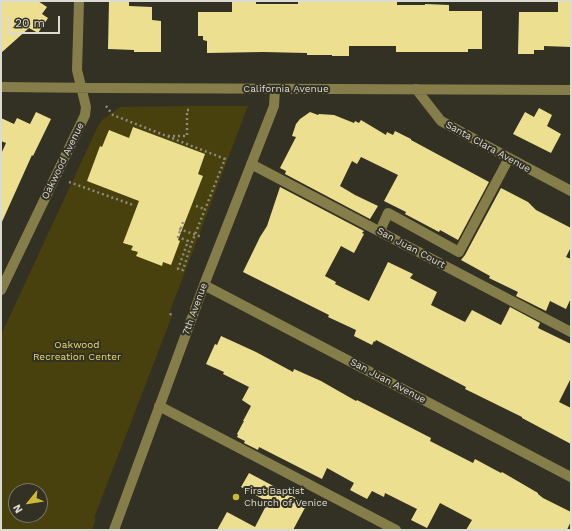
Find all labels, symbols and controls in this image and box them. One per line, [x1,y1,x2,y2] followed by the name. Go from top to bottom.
[10,8,62,34] scale bar
[15,16,45,30] text: 20 m
[243,83,329,95] street label: California Avenue
[443,119,533,175] street label: Santa Clara Avenue
[39,121,87,201] street label: Oakwood Avenue
[375,225,447,271] street label: San Juan Court
[180,281,210,337] street label: 7th Avenue
[33,339,121,362] park label: Oakwood Recreation Center
[348,356,428,406] street label: San Juan Avenue
[8,483,48,523] north arrow
[244,485,328,508] place label: First Baptist Church of Venice
[231,492,241,502] marker: First Baptist Church of Venice
[10,502,26,516] text: N

